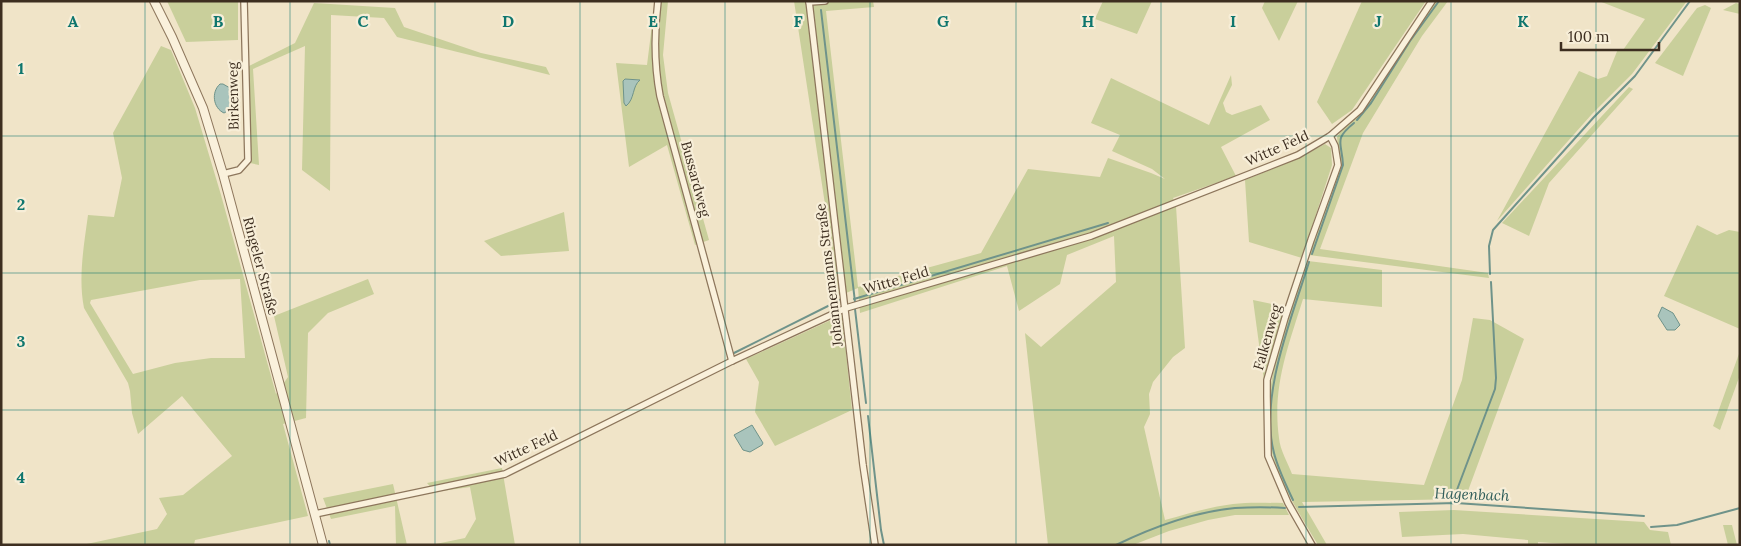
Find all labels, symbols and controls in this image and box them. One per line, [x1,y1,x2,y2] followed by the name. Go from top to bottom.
[68,11,79,31] text: A
[213,11,224,31] text: B
[357,11,369,31] text: C
[502,11,514,31] text: D
[648,11,658,31] text: E
[793,11,803,31] text: F
[937,11,949,31] text: G
[1082,11,1095,31] text: H
[1230,11,1236,31] text: I
[1374,11,1382,31] text: J
[1517,11,1529,31] text: K
[1561,20,1658,52] scale bar
[1568,27,1609,46] text: 100 m
[18,58,24,78] text: 1
[223,62,243,130] street label: Birkenweg
[1243,126,1311,170] street label: Witte Feld
[677,139,715,219] street label: Bussardweg
[17,194,25,214] text: 2
[811,202,847,349] street label: Johannemanns Straße
[239,215,283,318] street label: Ringeler Straße
[861,262,931,298] street label: Witte Feld
[1249,302,1285,372] street label: Falkenweg
[17,331,26,351] text: 3
[492,426,560,470] street label: Witte Feld
[17,467,26,487] text: 4
[1434,483,1510,505] water label: Hagenbach

